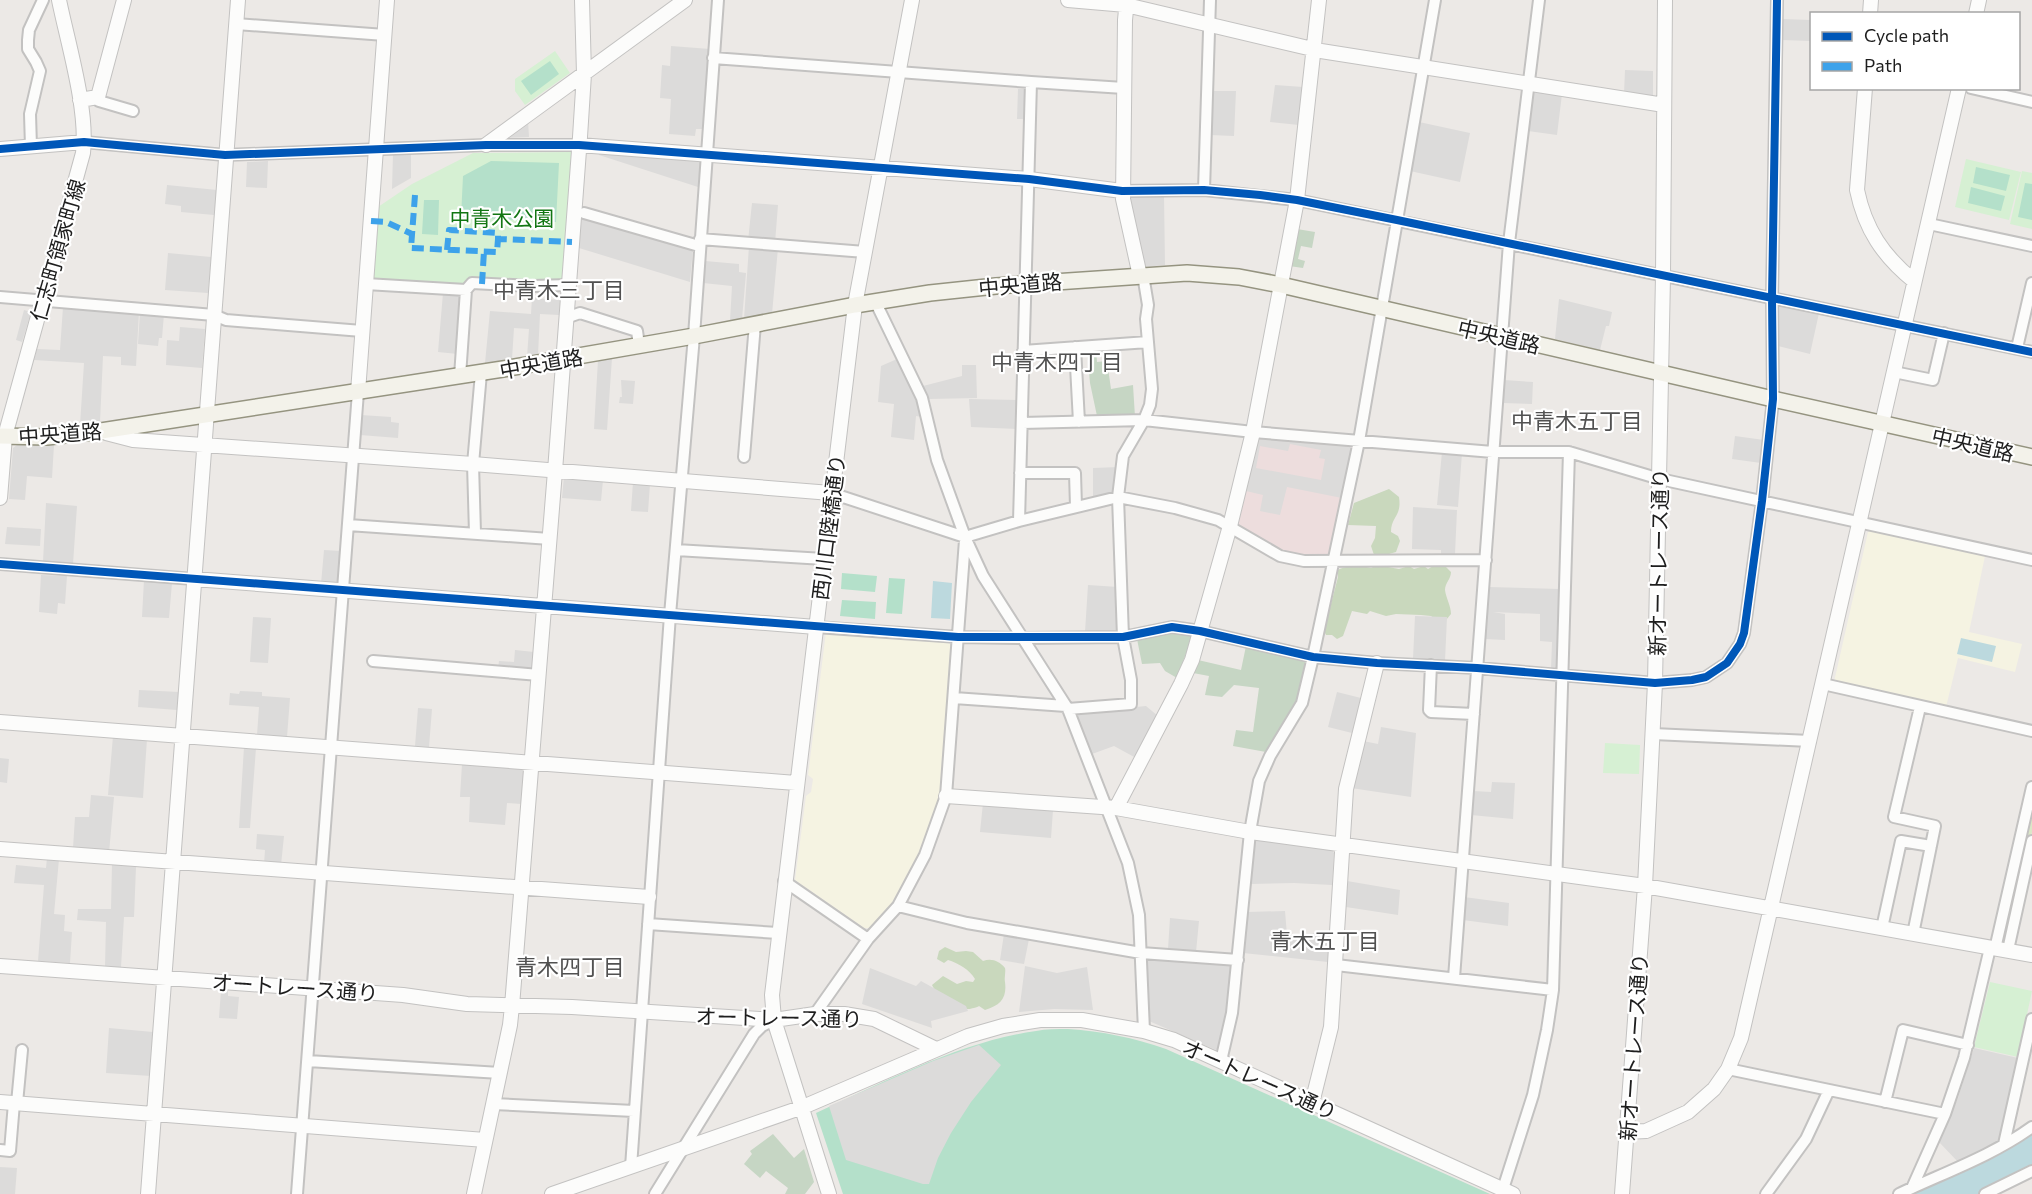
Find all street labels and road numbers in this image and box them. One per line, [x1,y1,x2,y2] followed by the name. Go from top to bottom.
[25,176,89,324] street label: 仁志町領家町線
[977,268,1063,300] street label: 中央道路
[1455,314,1543,358] street label: 中央道路
[497,343,585,383] street label: 中央道路
[17,418,103,448] street label: 中央道路
[1929,422,2017,466] street label: 中央道路
[807,453,849,601] street label: 西川口陸橋通り
[1644,468,1672,656] street label: 新オートレース通り
[1614,952,1652,1142] street label: 新オートレース通り
[211,969,379,1005] street label: オートレース通り
[695,1003,863,1031] street label: オートレース通り
[1179,1034,1341,1124] street label: オートレース通り

